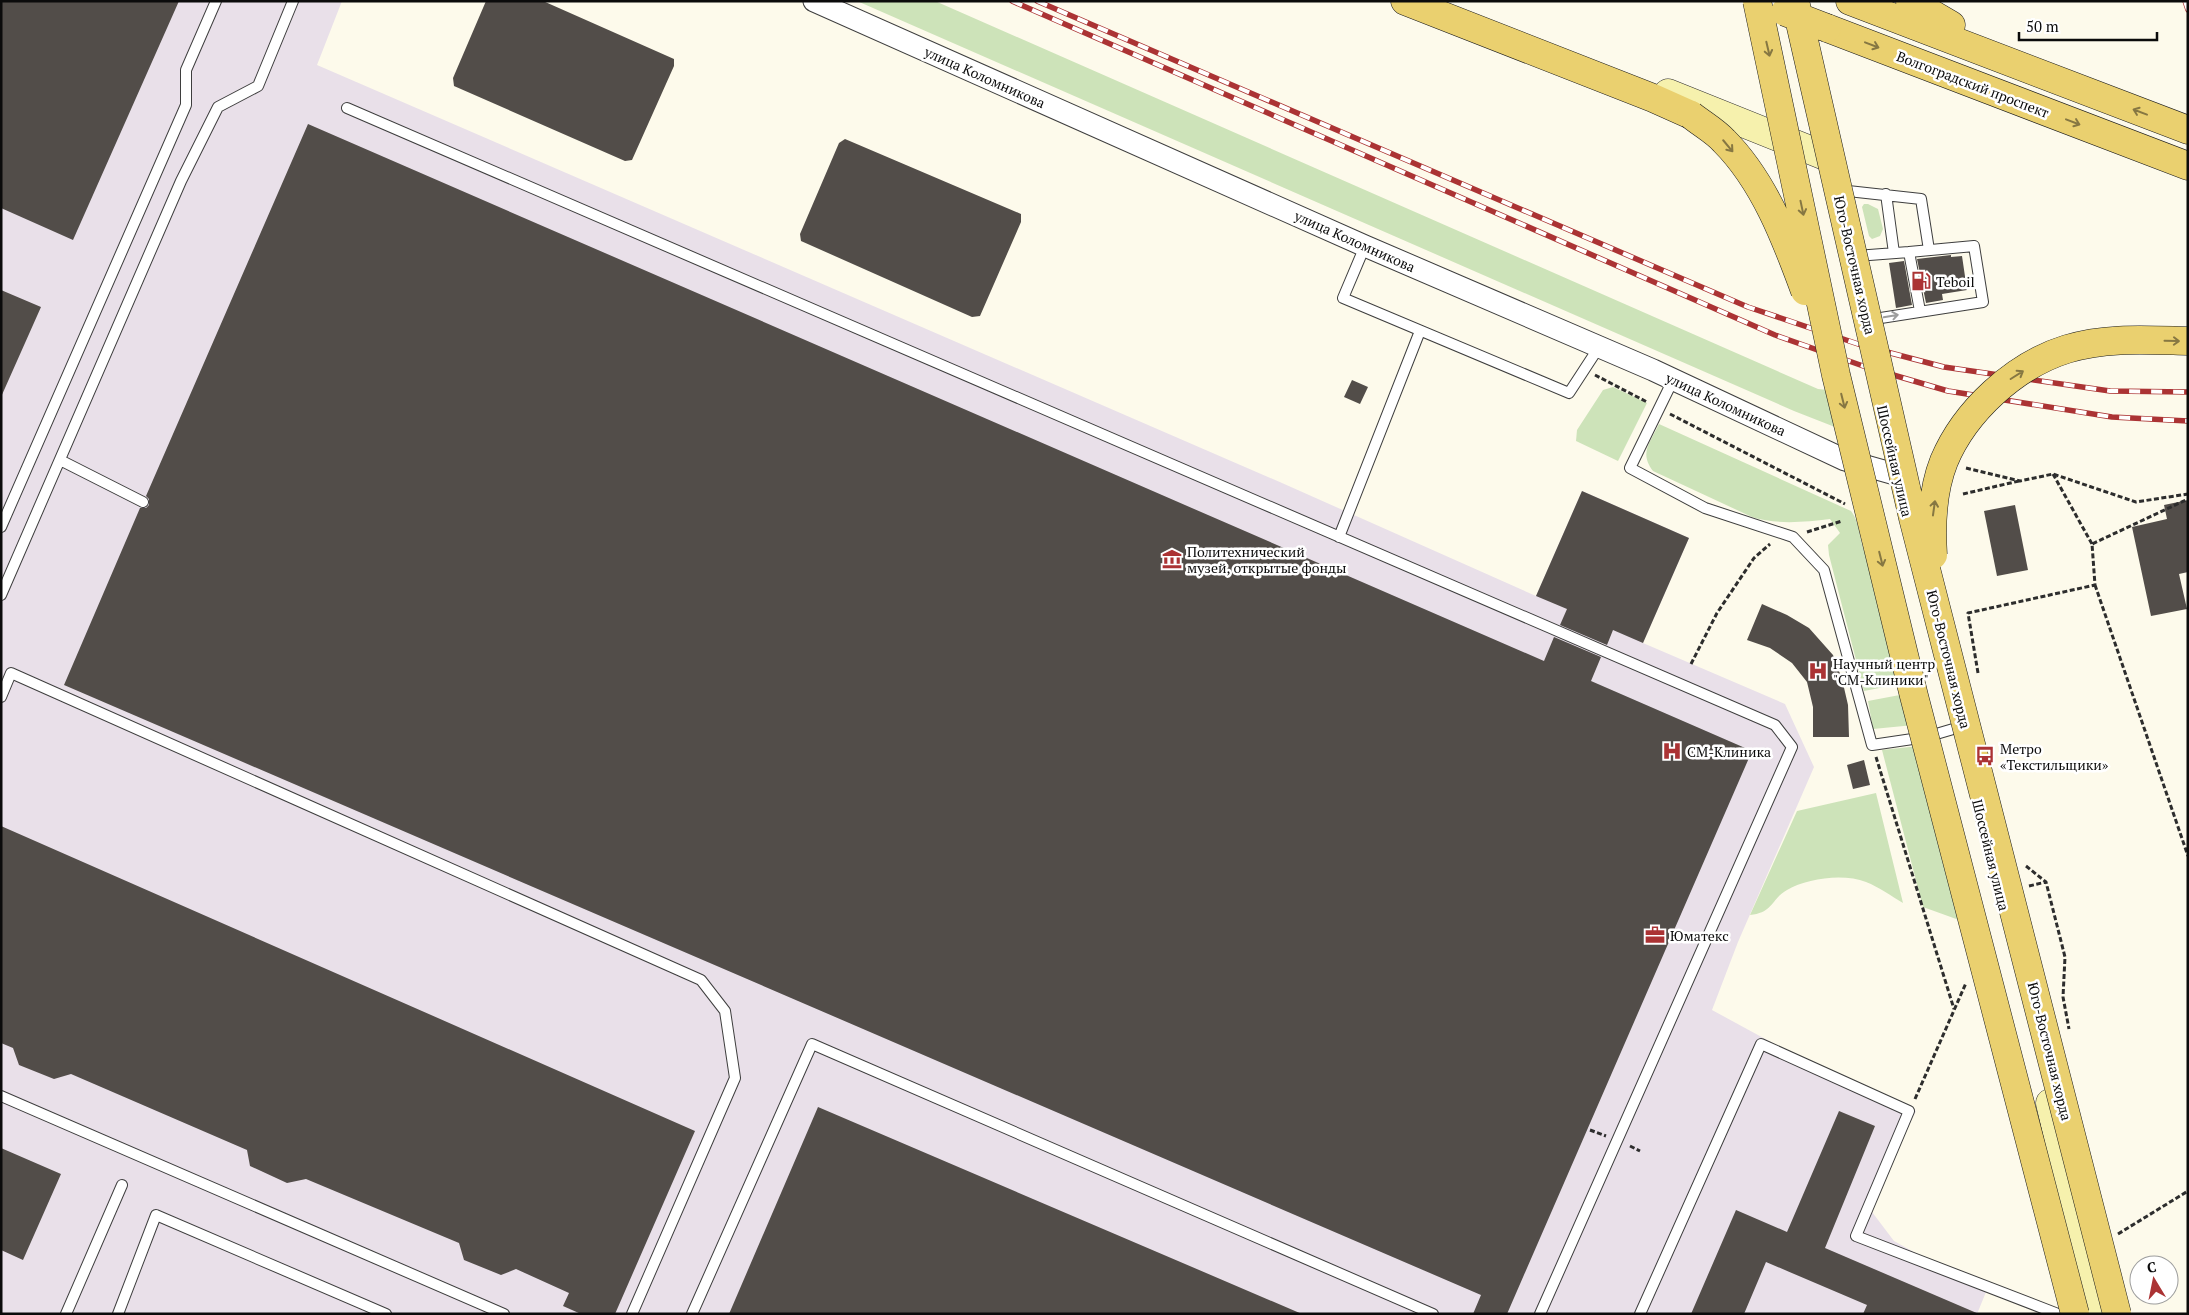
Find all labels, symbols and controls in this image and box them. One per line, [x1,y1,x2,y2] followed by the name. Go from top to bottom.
[2019,10,2156,42] scale bar
[2026,16,2059,36] text: 50 m
[1764,40,1773,56] one-way arrow
[921,41,1048,112] street label: улица Коломникова
[1864,41,1879,50] one-way arrow
[1894,46,2052,122] street label: Волгоградский проспект
[2132,107,2148,116] one-way arrow
[2065,118,2080,127] one-way arrow
[1722,140,1734,153] one-way arrow
[1830,194,1880,336] street label: Юго-Восточная хорда
[1797,199,1807,215] one-way arrow
[1291,205,1418,276] street label: улица Коломникова
[1910,270,1932,292] fuel station icon: Teboil
[1936,272,1975,291] place label: Teboil
[1883,311,1899,321] one-way arrow
[2164,336,2180,345] one-way arrow
[1662,367,1789,440] street label: улица Коломникова
[2010,369,2024,379] one-way arrow
[1838,392,1848,408] one-way arrow
[1873,403,1917,519] street label: Шоссейная улица
[1929,500,1939,516] one-way arrow
[1187,542,1347,577] place label: Политехнический музей, открытые фонды
[1161,548,1183,570] museum icon: Политехнический музей, открытые фонды
[1877,550,1886,566] one-way arrow
[1923,588,1975,730] street label: Юго-Восточная хорда
[1833,654,1935,689] place label: Научный центр "СМ-Клиники"
[1807,660,1829,682] hospital icon: Научный центр "СМ-Клиники"
[2000,739,2109,774] place label: Метро «Текстильщики»
[1661,740,1683,762] hospital icon: СМ-Клиника
[1687,742,1771,761] place label: СМ-Клиника
[1974,745,1996,767] bus stop icon: Метро «Текстильщики»
[1968,797,2014,913] street label: Шоссейная улица
[1644,924,1666,946] office icon: Юматекс
[1670,926,1729,945] place label: Юматекс
[2024,980,2076,1122] street label: Юго-Восточная хорда
[2129,1255,2179,1305] north arrow
[2146,1257,2158,1277] text: С

